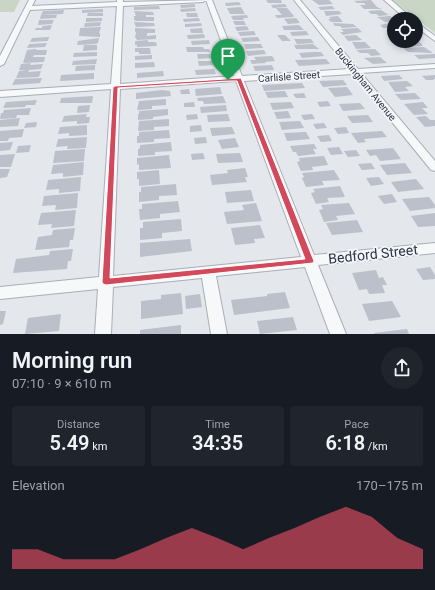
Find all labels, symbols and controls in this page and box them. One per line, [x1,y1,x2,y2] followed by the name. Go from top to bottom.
[387,12,423,48] map controls
[387,12,423,48] button: locate
[211,39,245,80] pin
[217,45,239,67] icon: arrive
[333,46,398,123] street label: Buckingham Avenue
[258,69,320,84] street label: Carlisle Street
[328,241,419,267] street label: Bedford Street
[381,347,423,389] button: share
[12,348,132,373] text: Morning run
[12,376,111,391] text: 07:10 · 9 × 610 m
[57,418,100,431] text: Distance
[205,418,230,431] text: Time
[344,418,369,431] text: Pace
[50,431,90,455] text: 5.49
[192,431,243,455] text: 34:35
[325,431,365,455] text: 6:18
[90,440,107,453] text: km
[365,440,388,453] text: /km
[12,478,65,493] text: Elevation
[356,478,423,493] text: 170–175 m

